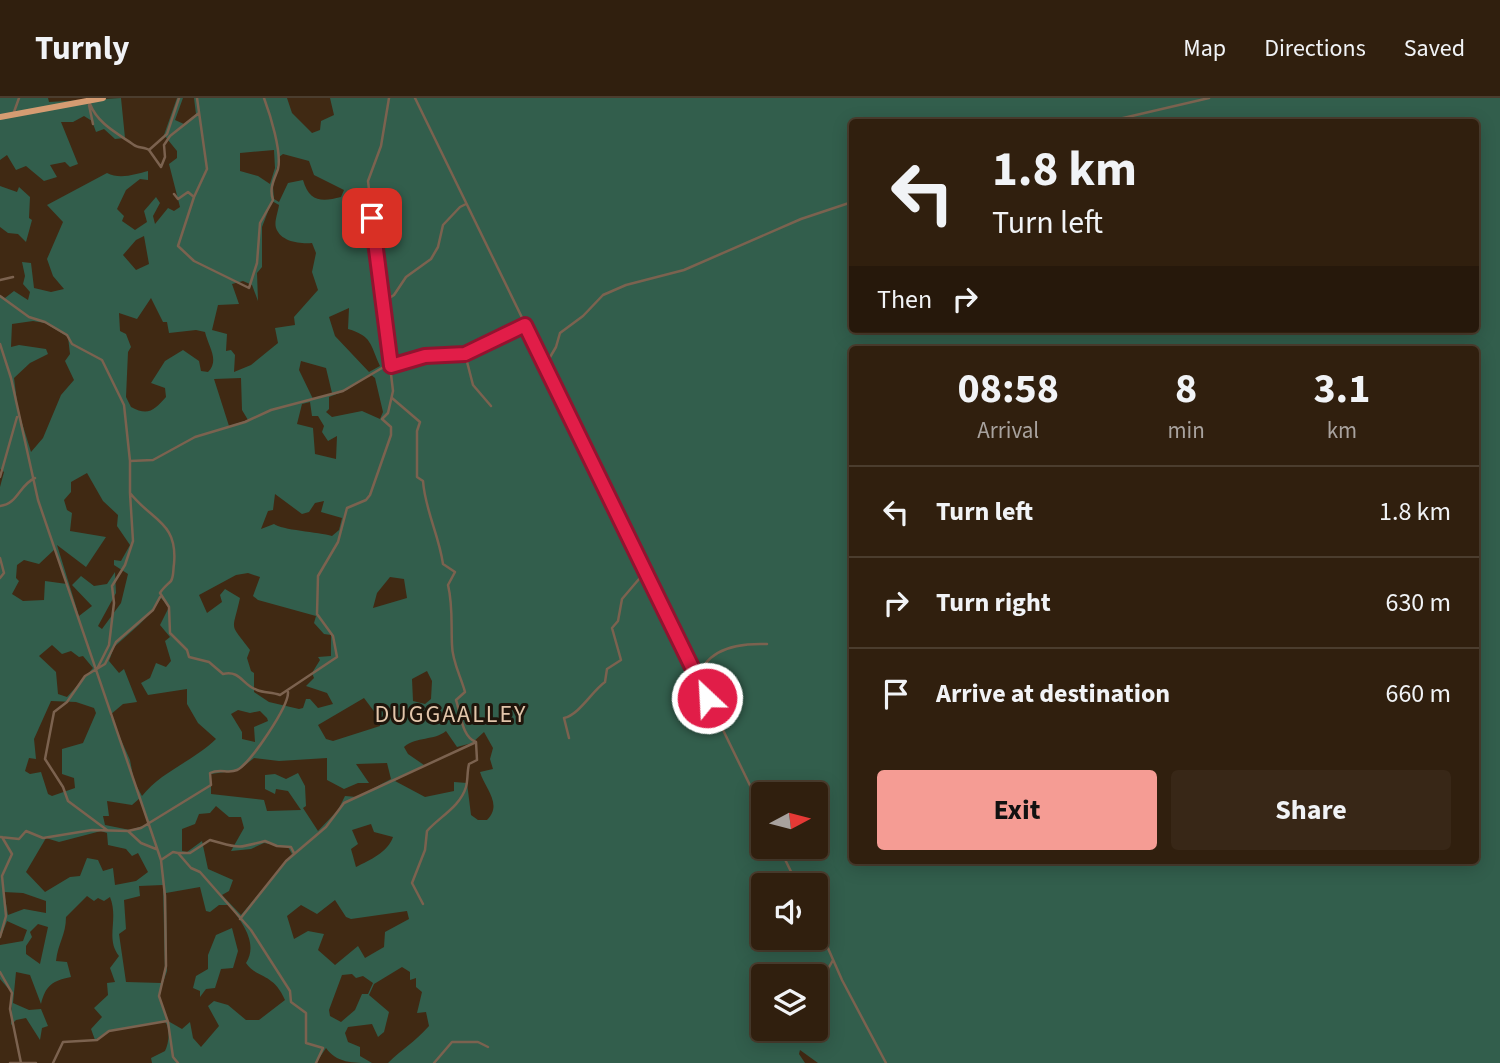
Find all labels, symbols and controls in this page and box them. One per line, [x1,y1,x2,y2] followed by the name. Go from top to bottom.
[35,25,129,72] text: Turnly
[1183,31,1226,66] text: Map
[1264,31,1366,66] text: Directions
[1404,31,1465,66] text: Saved
[992,135,1137,205] text: 1.8 km
[877,147,968,238] icon: left
[342,188,402,248] pin
[353,199,391,237] icon: arrive
[992,200,1103,246] text: Turn left
[946,280,984,318] icon: right
[877,281,932,318] text: Then
[958,359,1059,419] text: 08:58
[1175,359,1197,419] text: 8
[1313,359,1370,419] text: 3.1
[977,414,1039,447] text: Arrival
[1168,414,1205,447] text: min
[1327,414,1357,447] text: km
[877,493,915,531] icon: left
[936,493,1033,530] text: Turn left
[1379,493,1451,530] text: 1.8 km
[877,584,915,622] icon: right
[936,584,1051,621] text: Turn right
[1385,584,1451,621] text: 630 m
[670,661,744,735] position arrow
[877,675,915,713] icon: arrive
[936,675,1170,712] text: Arrive at destination
[1385,675,1451,712] text: 660 m
[374,697,528,732] district label: DUGGAALLEY
[877,770,1157,850] button: Exit
[1171,770,1451,850] button: Share
[751,782,828,859] north arrow
[751,782,828,1041] map controls
[751,873,828,950] button: sound
[751,964,828,1041] button: layers

